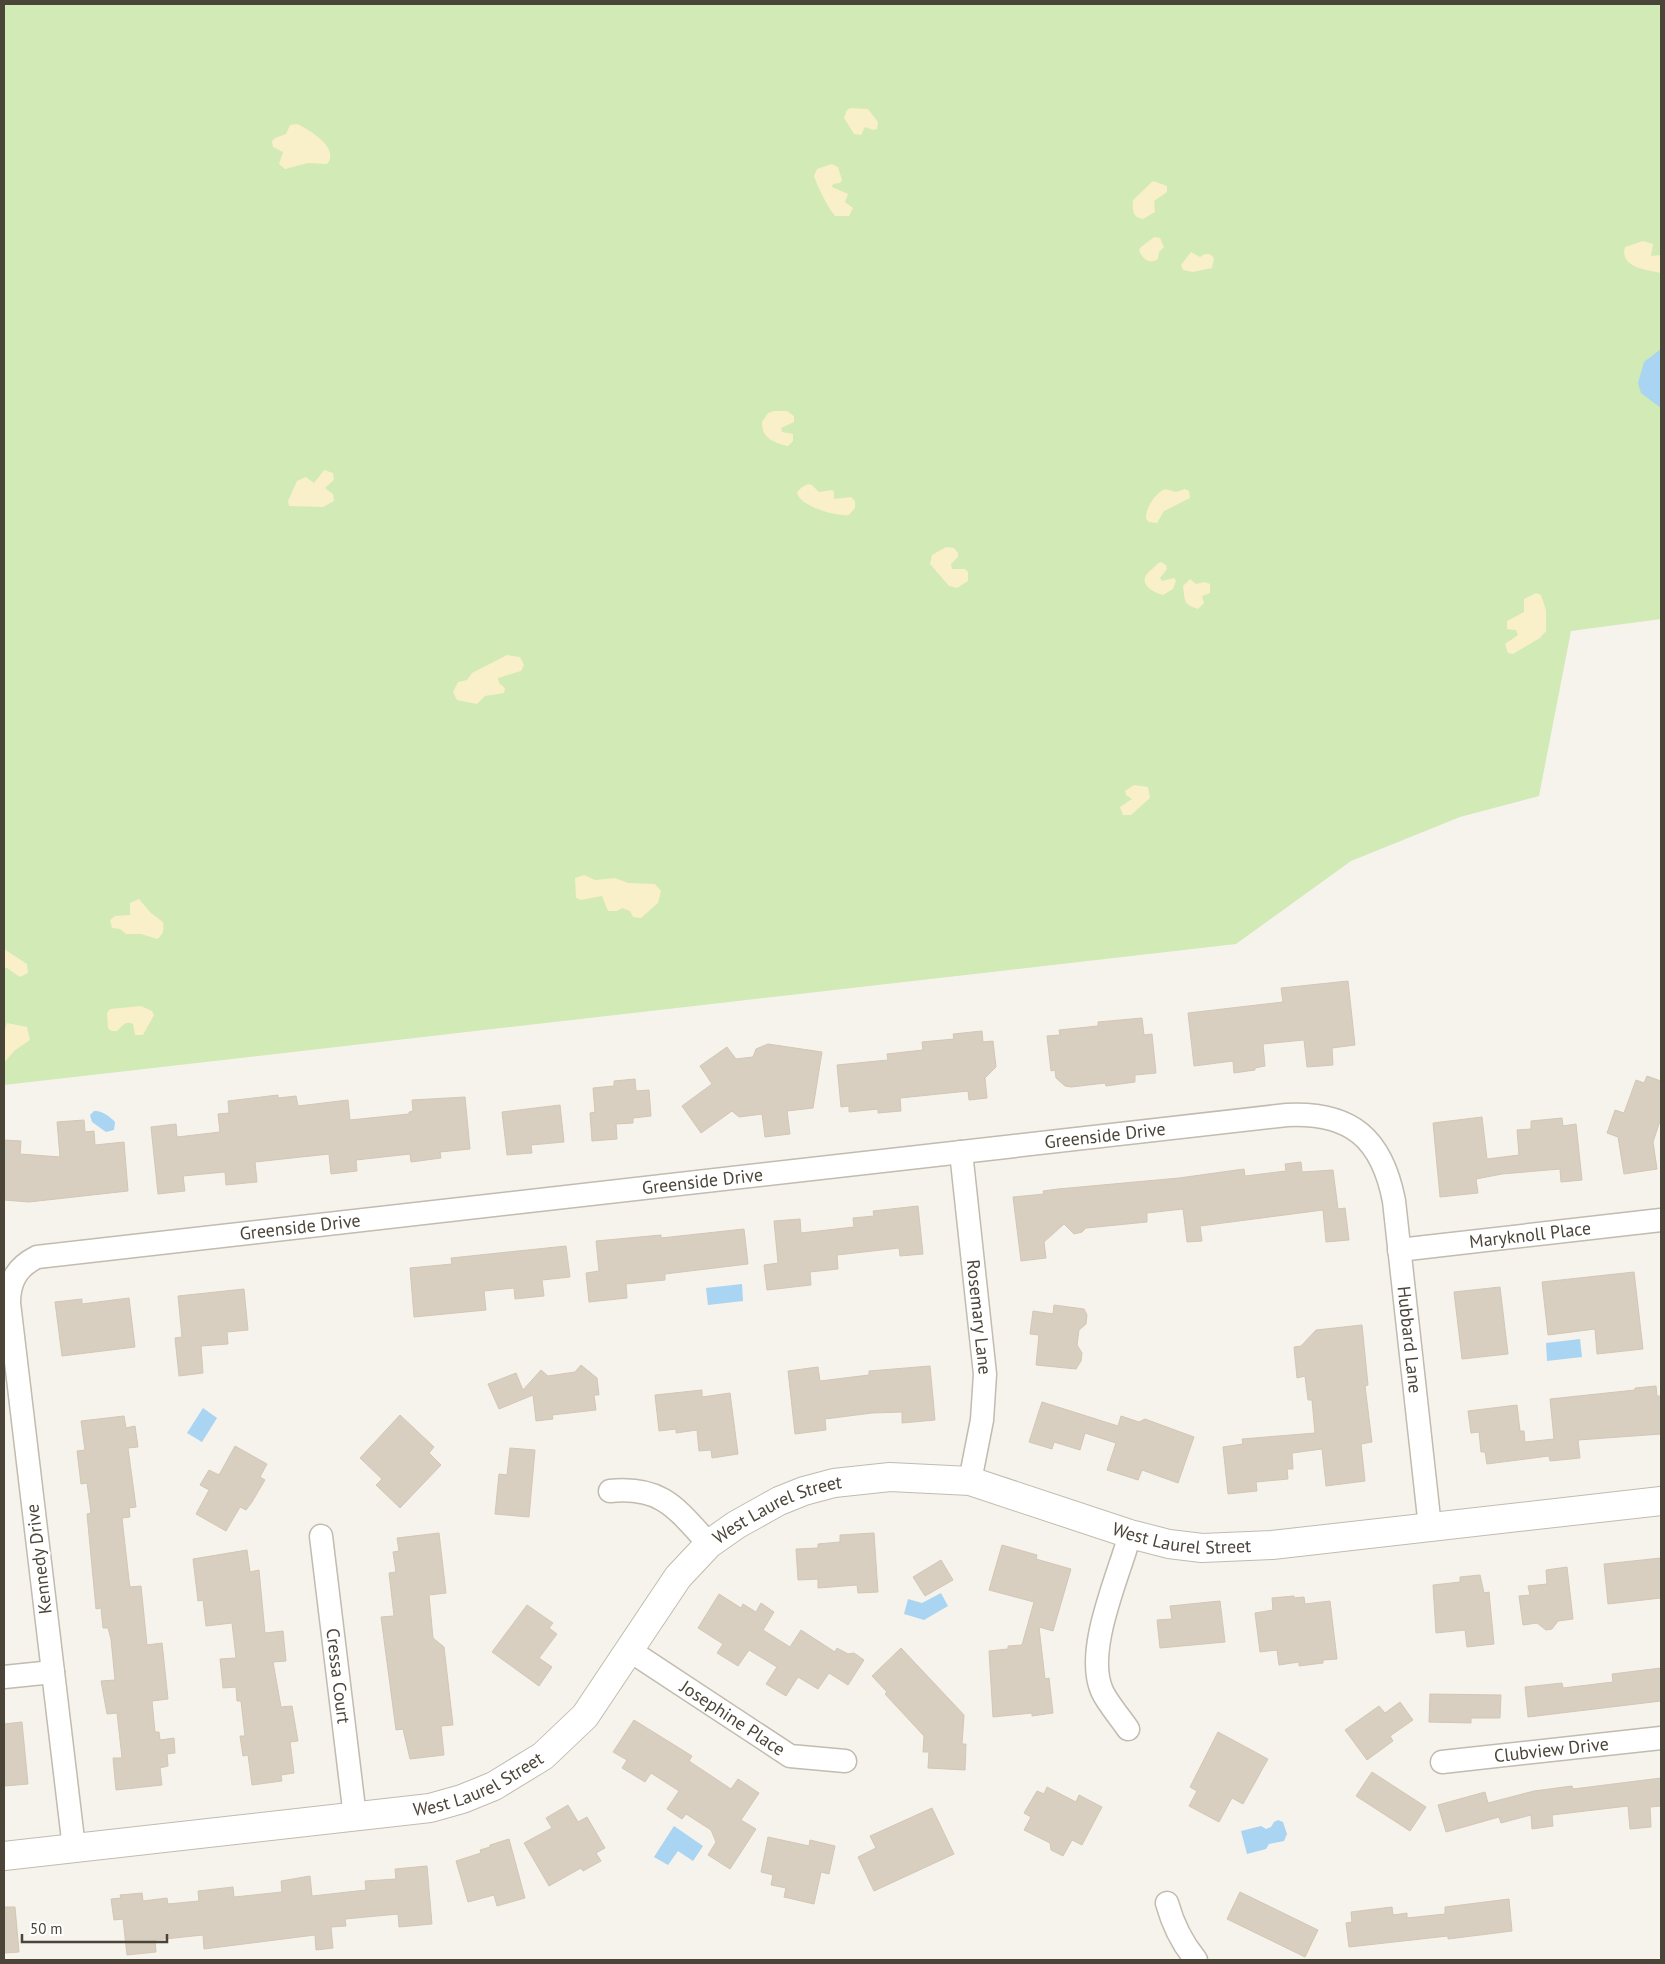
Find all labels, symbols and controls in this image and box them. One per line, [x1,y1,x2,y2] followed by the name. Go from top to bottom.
[1043,1117,1167,1153] street label: Greenside Drive
[641,1163,764,1199] street label: Greenside Drive
[238,1208,362,1245] street label: Greenside Drive
[1468,1216,1592,1253] street label: Maryknoll Place
[962,1258,997,1376] street label: Rosemary Lane
[1392,1285,1427,1394] street label: Hubbard Lane
[708,1470,843,1549] street label: West Laurel Street
[20,1503,57,1615] street label: Kennedy Drive
[1109,1517,1252,1559] street label: West Laurel Street
[321,1627,356,1725] street label: Cressa Court
[675,1674,790,1761] street label: Josephine Place
[1493,1732,1610,1767] street label: Clubview Drive
[412,1747,547,1821] street label: West Laurel Street
[22,1912,168,1944] scale bar
[30,1919,63,1938] text: 50 m

